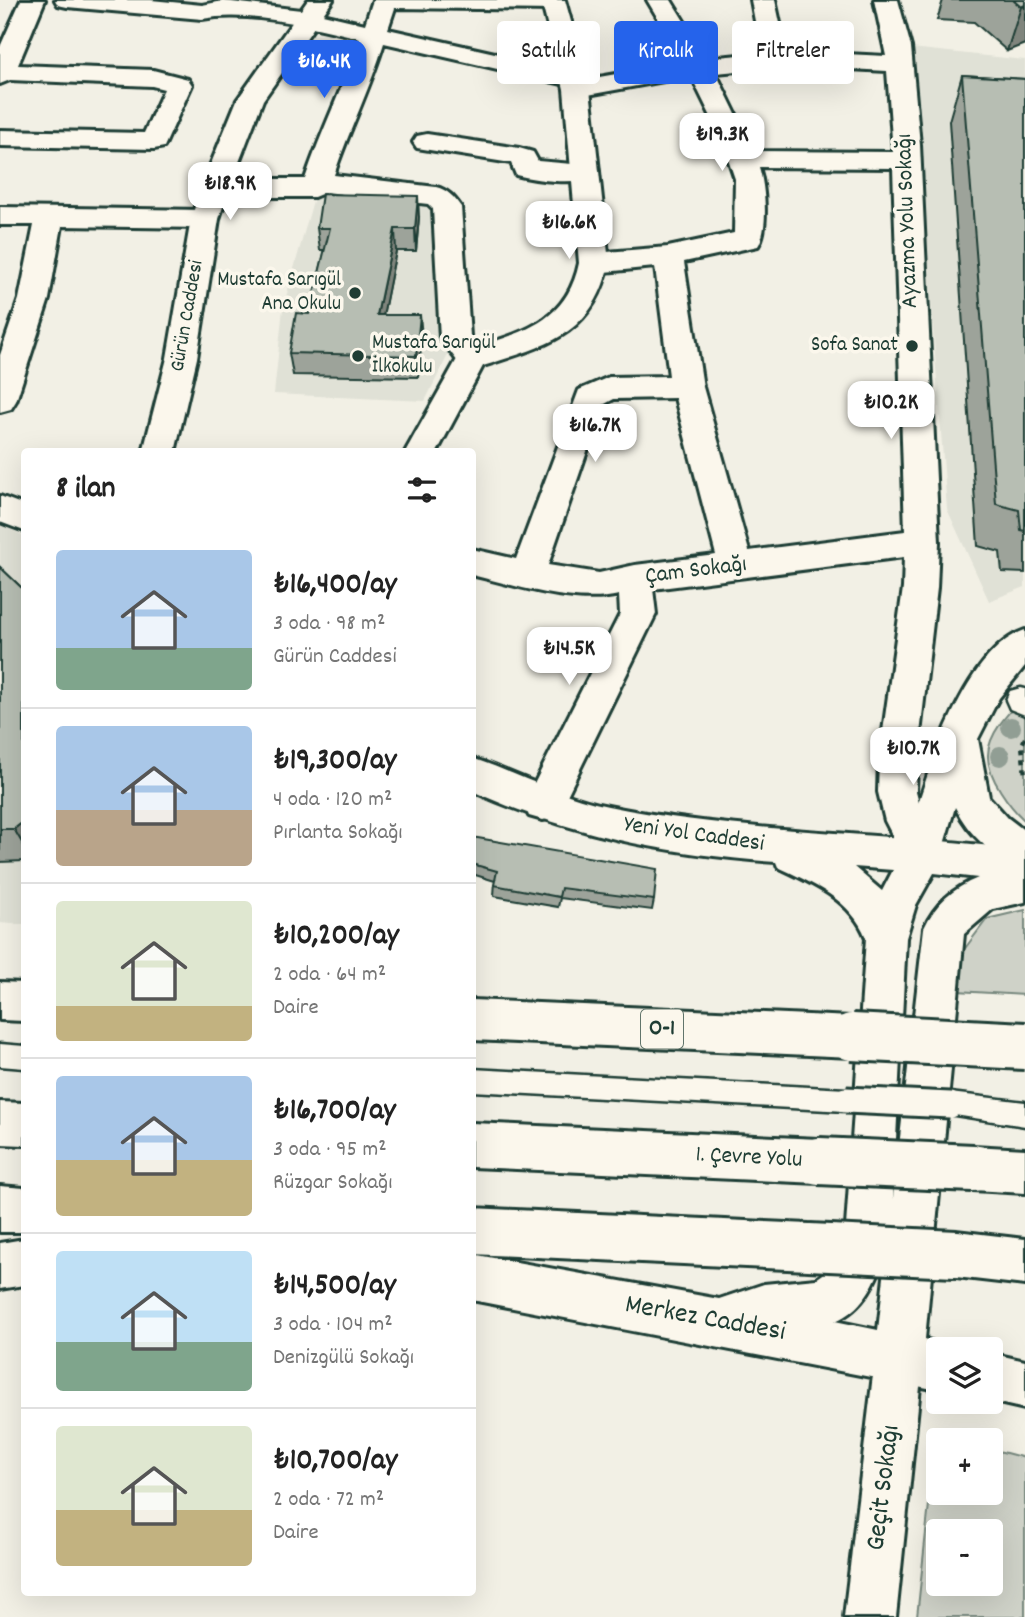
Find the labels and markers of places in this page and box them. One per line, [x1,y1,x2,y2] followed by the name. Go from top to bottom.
[267,41,381,100] pin: ₺16.4K
[665,114,779,173] pin: ₺19.3K
[173,162,287,222] pin: ₺18.9K
[512,202,626,261] pin: ₺16.6K
[217,266,341,320] place label: Mustafa Sarıgül Ana Okulu
[347,285,363,301] marker: Mustafa Sarıgül Ana Okulu
[372,329,496,383] place label: Mustafa Sarıgül İlkokulu
[811,331,898,361] place label: Sofa Sanat
[904,338,920,354] marker: Sofa Sanat
[350,348,366,364] marker: Mustafa Sarıgül İlkokulu
[834,382,948,441] pin: ₺10.2K
[538,405,652,464] pin: ₺16.7K
[512,628,626,687] pin: ₺14.5K
[856,728,970,787] pin: ₺10.7K

